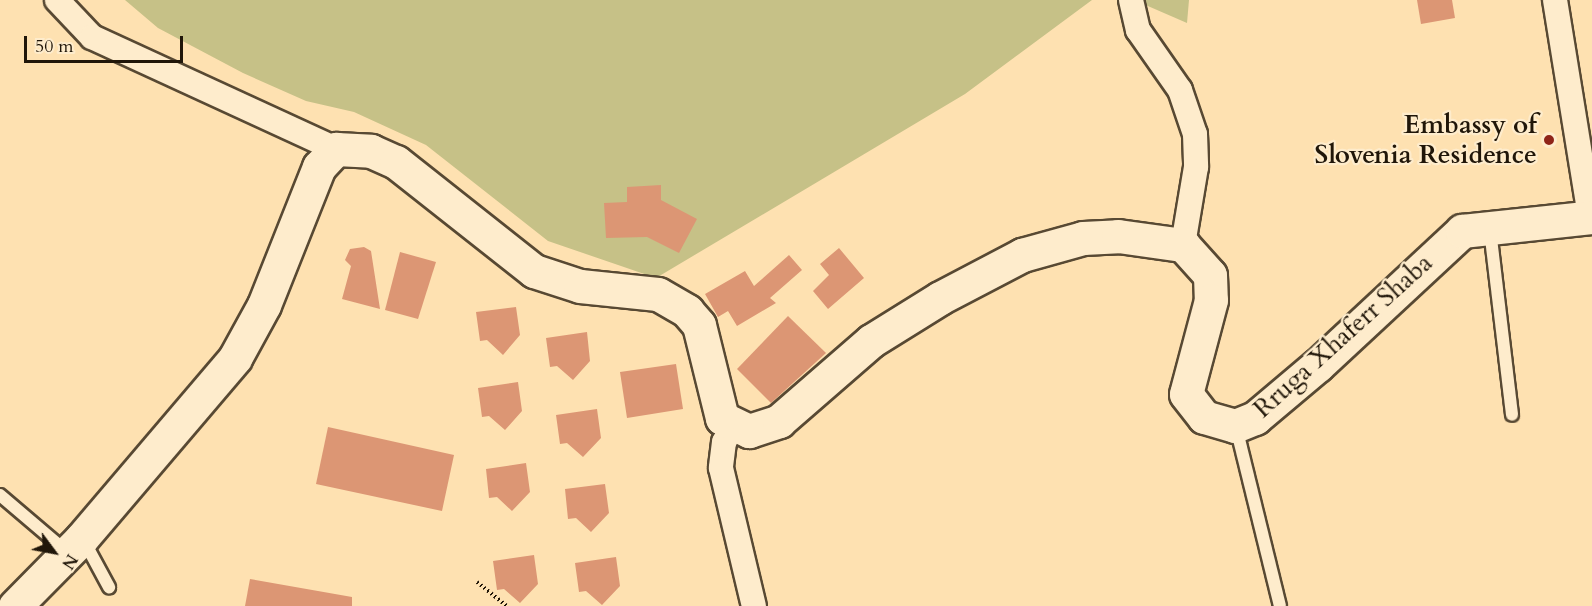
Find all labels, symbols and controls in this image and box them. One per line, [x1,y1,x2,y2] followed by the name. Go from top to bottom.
[27,24,186,62] scale bar
[35,34,74,59] text: 50 m
[1315,109,1537,170] place label: Embassy of Slovenia Residence
[1542,133,1556,147] marker: Embassy of Slovenia Residence
[1247,247,1439,425] street label: Rruga Xhaferr Shaba
[24,522,84,582] north arrow
[56,550,82,573] text: N

